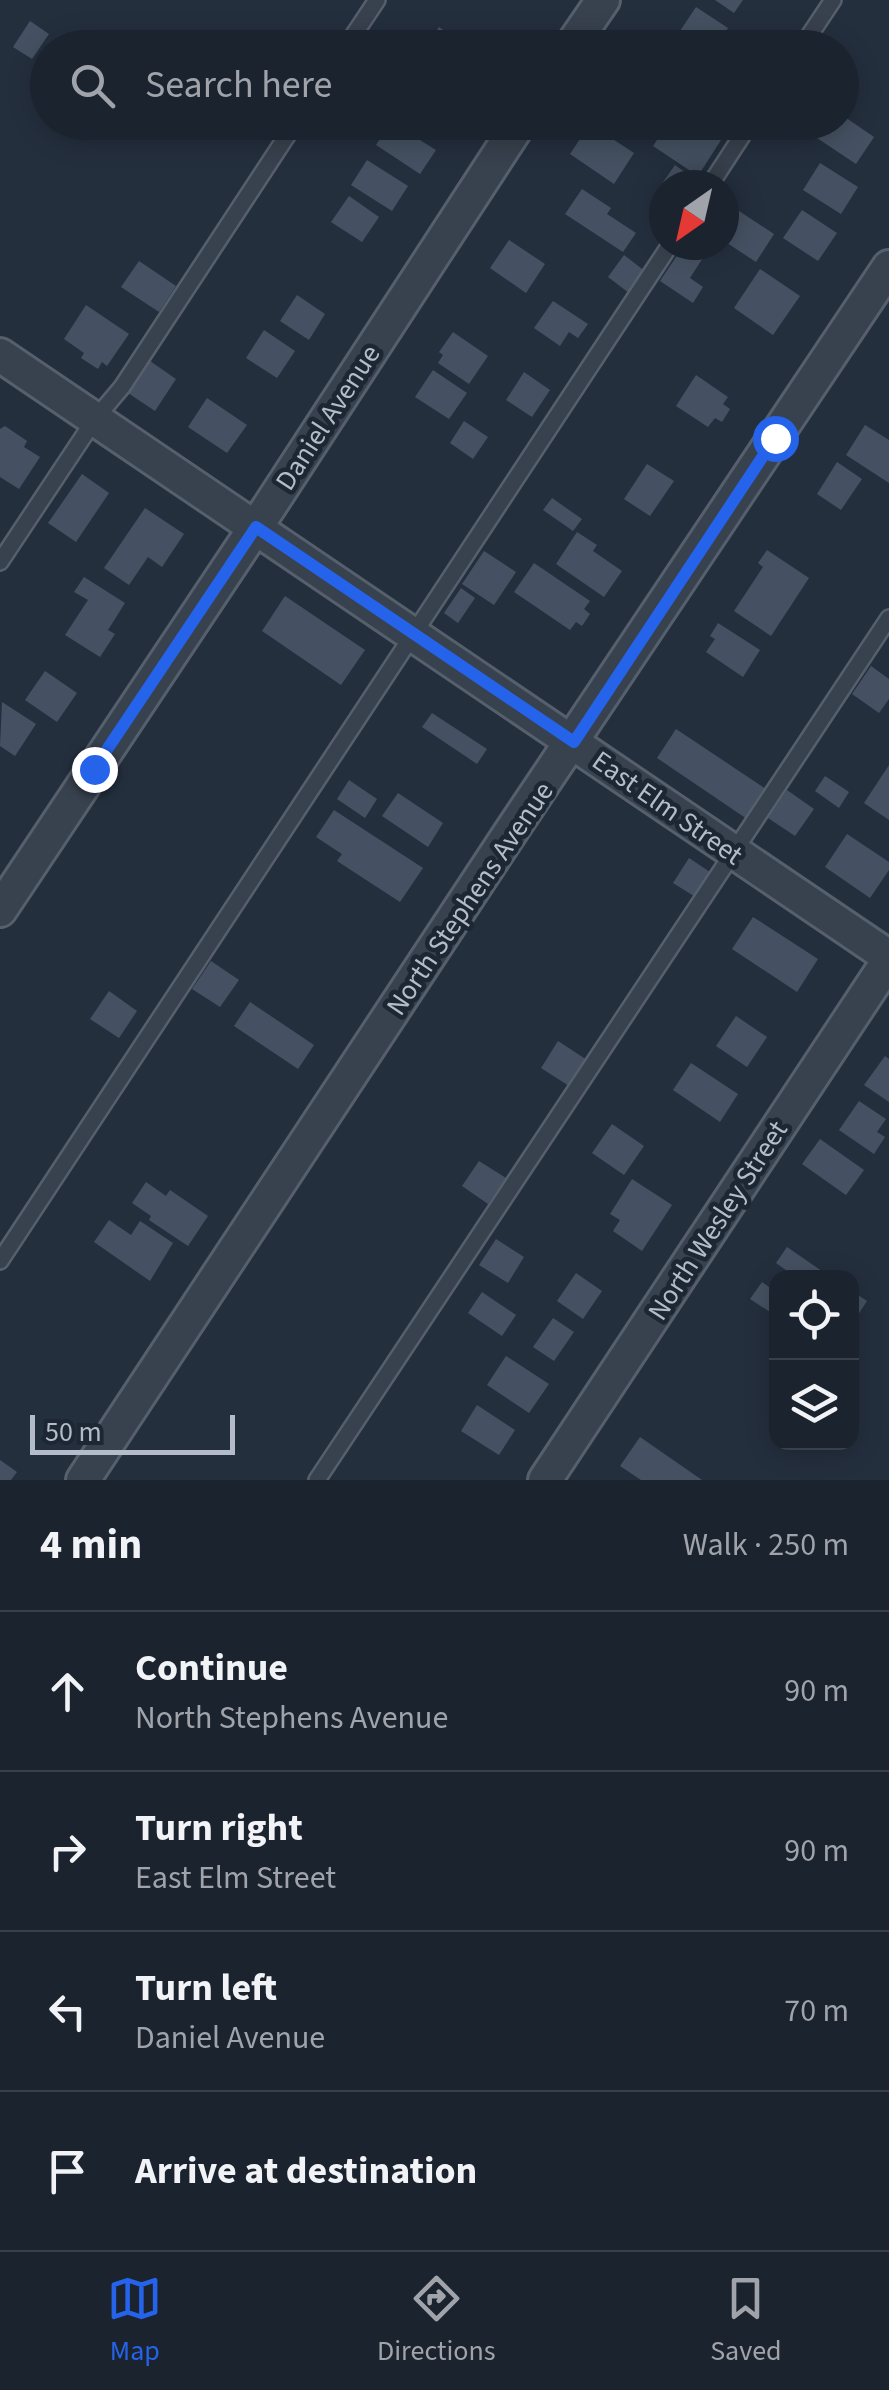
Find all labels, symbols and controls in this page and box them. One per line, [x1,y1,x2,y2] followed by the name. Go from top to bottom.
[30,30,859,140] search box
[65,58,120,113] icon: search
[145,58,332,112] text: Search here
[649,170,739,260] north arrow
[266,337,390,498] street label: Daniel Avenue
[753,416,799,462] route start
[584,741,751,875] street label: East Elm Street
[72,747,118,793] route end
[377,774,563,1023] street label: North Stephens Avenue
[638,1112,798,1328] street label: North Wesley Street
[769,1270,859,1450] map controls
[769,1270,859,1360] button: locate
[769,1360,859,1450] button: layers
[30,1410,235,1454] scale bar
[45,1412,102,1452] text: 50 m
[40,1515,142,1575] text: 4 min
[683,1522,849,1568] text: Walk · 250 m
[135,1641,288,1695] text: Continue
[40,1664,95,1719] icon: ahead
[784,1668,849,1714] text: 90 m
[135,1695,448,1741] text: North Stephens Avenue
[135,1801,303,1855] text: Turn right
[40,1824,95,1879] icon: right
[784,1828,849,1874] text: 90 m
[135,1855,336,1901] text: East Elm Street
[135,1961,277,2015] text: Turn left
[40,1984,95,2039] icon: left
[784,1988,849,2034] text: 70 m
[135,2015,325,2061] text: Daniel Avenue
[40,2144,95,2199] icon: arrive
[135,2144,477,2198] text: Arrive at destination
[107,2271,162,2371] tab: Map
[377,2271,496,2371] tab: Directions
[710,2271,782,2371] tab: Saved

